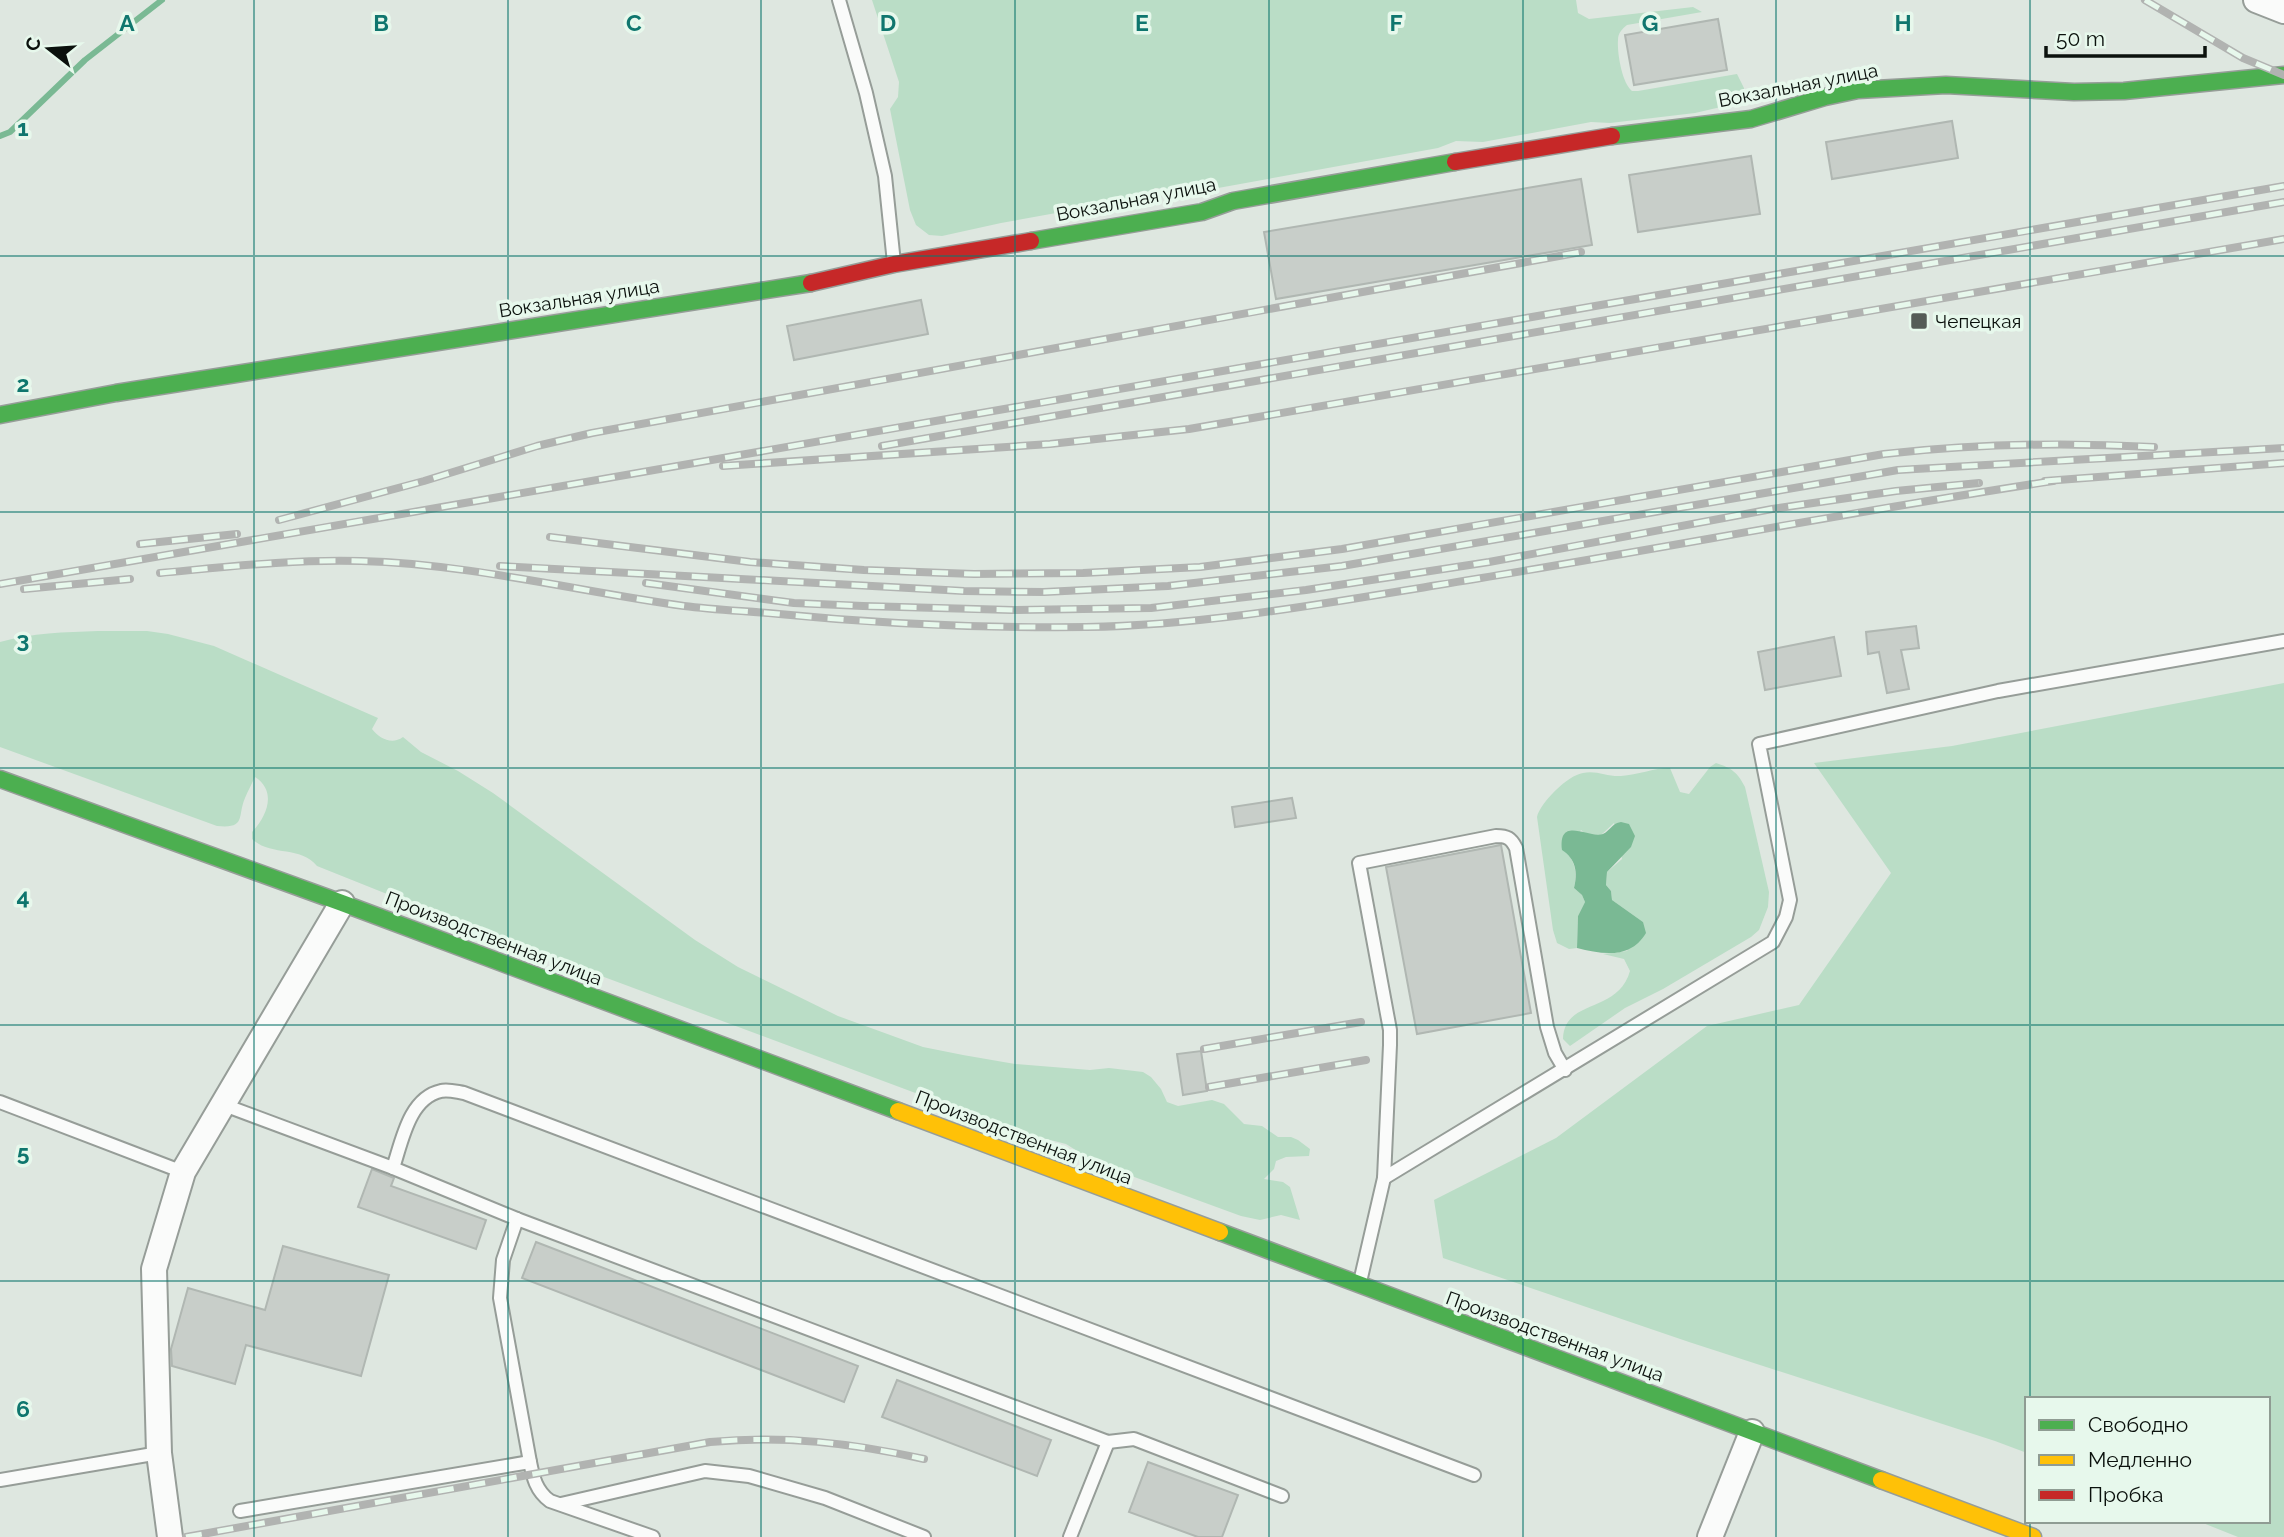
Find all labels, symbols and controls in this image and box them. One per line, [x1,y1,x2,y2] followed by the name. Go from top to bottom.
[119,9,135,36] text: A
[373,9,389,36] text: B
[626,9,642,36] text: C
[880,9,896,36] text: D
[1135,9,1149,36] text: E
[1389,9,1403,36] text: F
[1642,9,1658,36] text: G
[1894,9,1912,36] text: H
[14,14,84,84] north arrow
[2046,14,2205,58] scale bar
[2056,26,2105,51] text: 50 m
[20,35,45,53] text: С
[1716,59,1880,111] street label: Вокзальная улица
[17,114,29,141] text: 1
[1054,173,1218,225] street label: Вокзальная улица
[497,274,661,322] street label: Вокзальная улица
[1935,310,2021,332] place label: Чепецкая
[1909,311,1929,331] marker: Чепецкая
[17,370,29,397] text: 2
[17,626,29,653] text: 3
[16,883,30,910] text: 4
[383,886,605,990] street label: Производственная улица
[913,1085,1135,1189] street label: Производственная улица
[17,1139,30,1166] text: 5
[1443,1286,1667,1386] street label: Производственная улица
[16,1395,30,1422] text: 6
[2025,1397,2270,1523] legend
[2088,1412,2188,1437] text: Свободно
[2088,1447,2192,1472] text: Медленно
[2088,1482,2164,1507] text: Пробка

